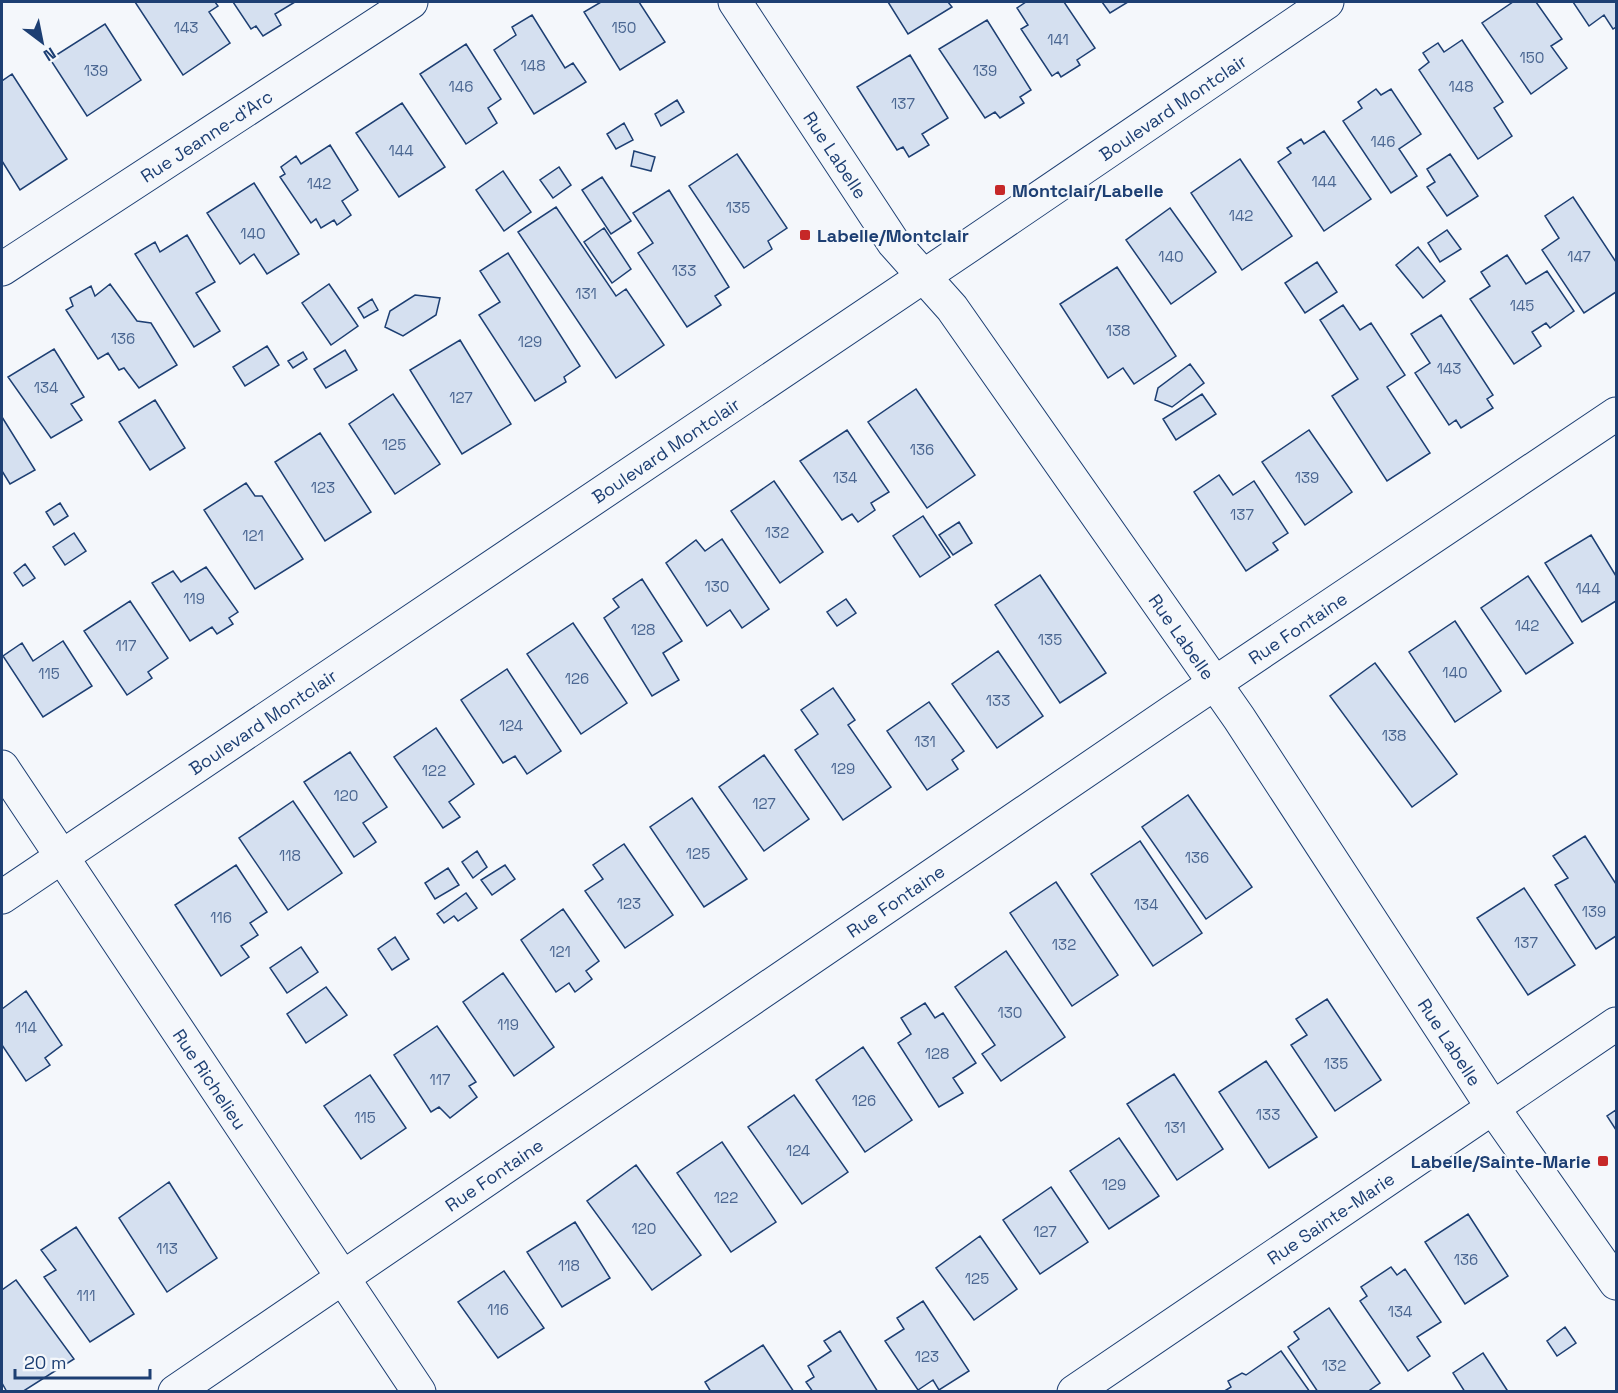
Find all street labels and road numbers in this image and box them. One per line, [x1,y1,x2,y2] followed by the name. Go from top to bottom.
[1094,49,1251,166] street label: Boulevard Montclair
[136,84,277,187] street label: Rue Jeanne-d'Arc
[799,107,873,203] street label: Rue Labelle
[587,392,744,508] street label: Boulevard Montclair
[1244,586,1351,669] street label: Rue Fontaine
[1144,589,1220,684] street label: Rue Labelle
[184,663,341,780] street label: Boulevard Montclair
[842,859,949,942] street label: Rue Fontaine
[1413,994,1487,1090] street label: Rue Labelle
[168,1024,252,1134] street label: Rue Richelieu
[440,1133,547,1216] street label: Rue Fontaine
[1262,1167,1399,1269] street label: Rue Sainte-Marie

